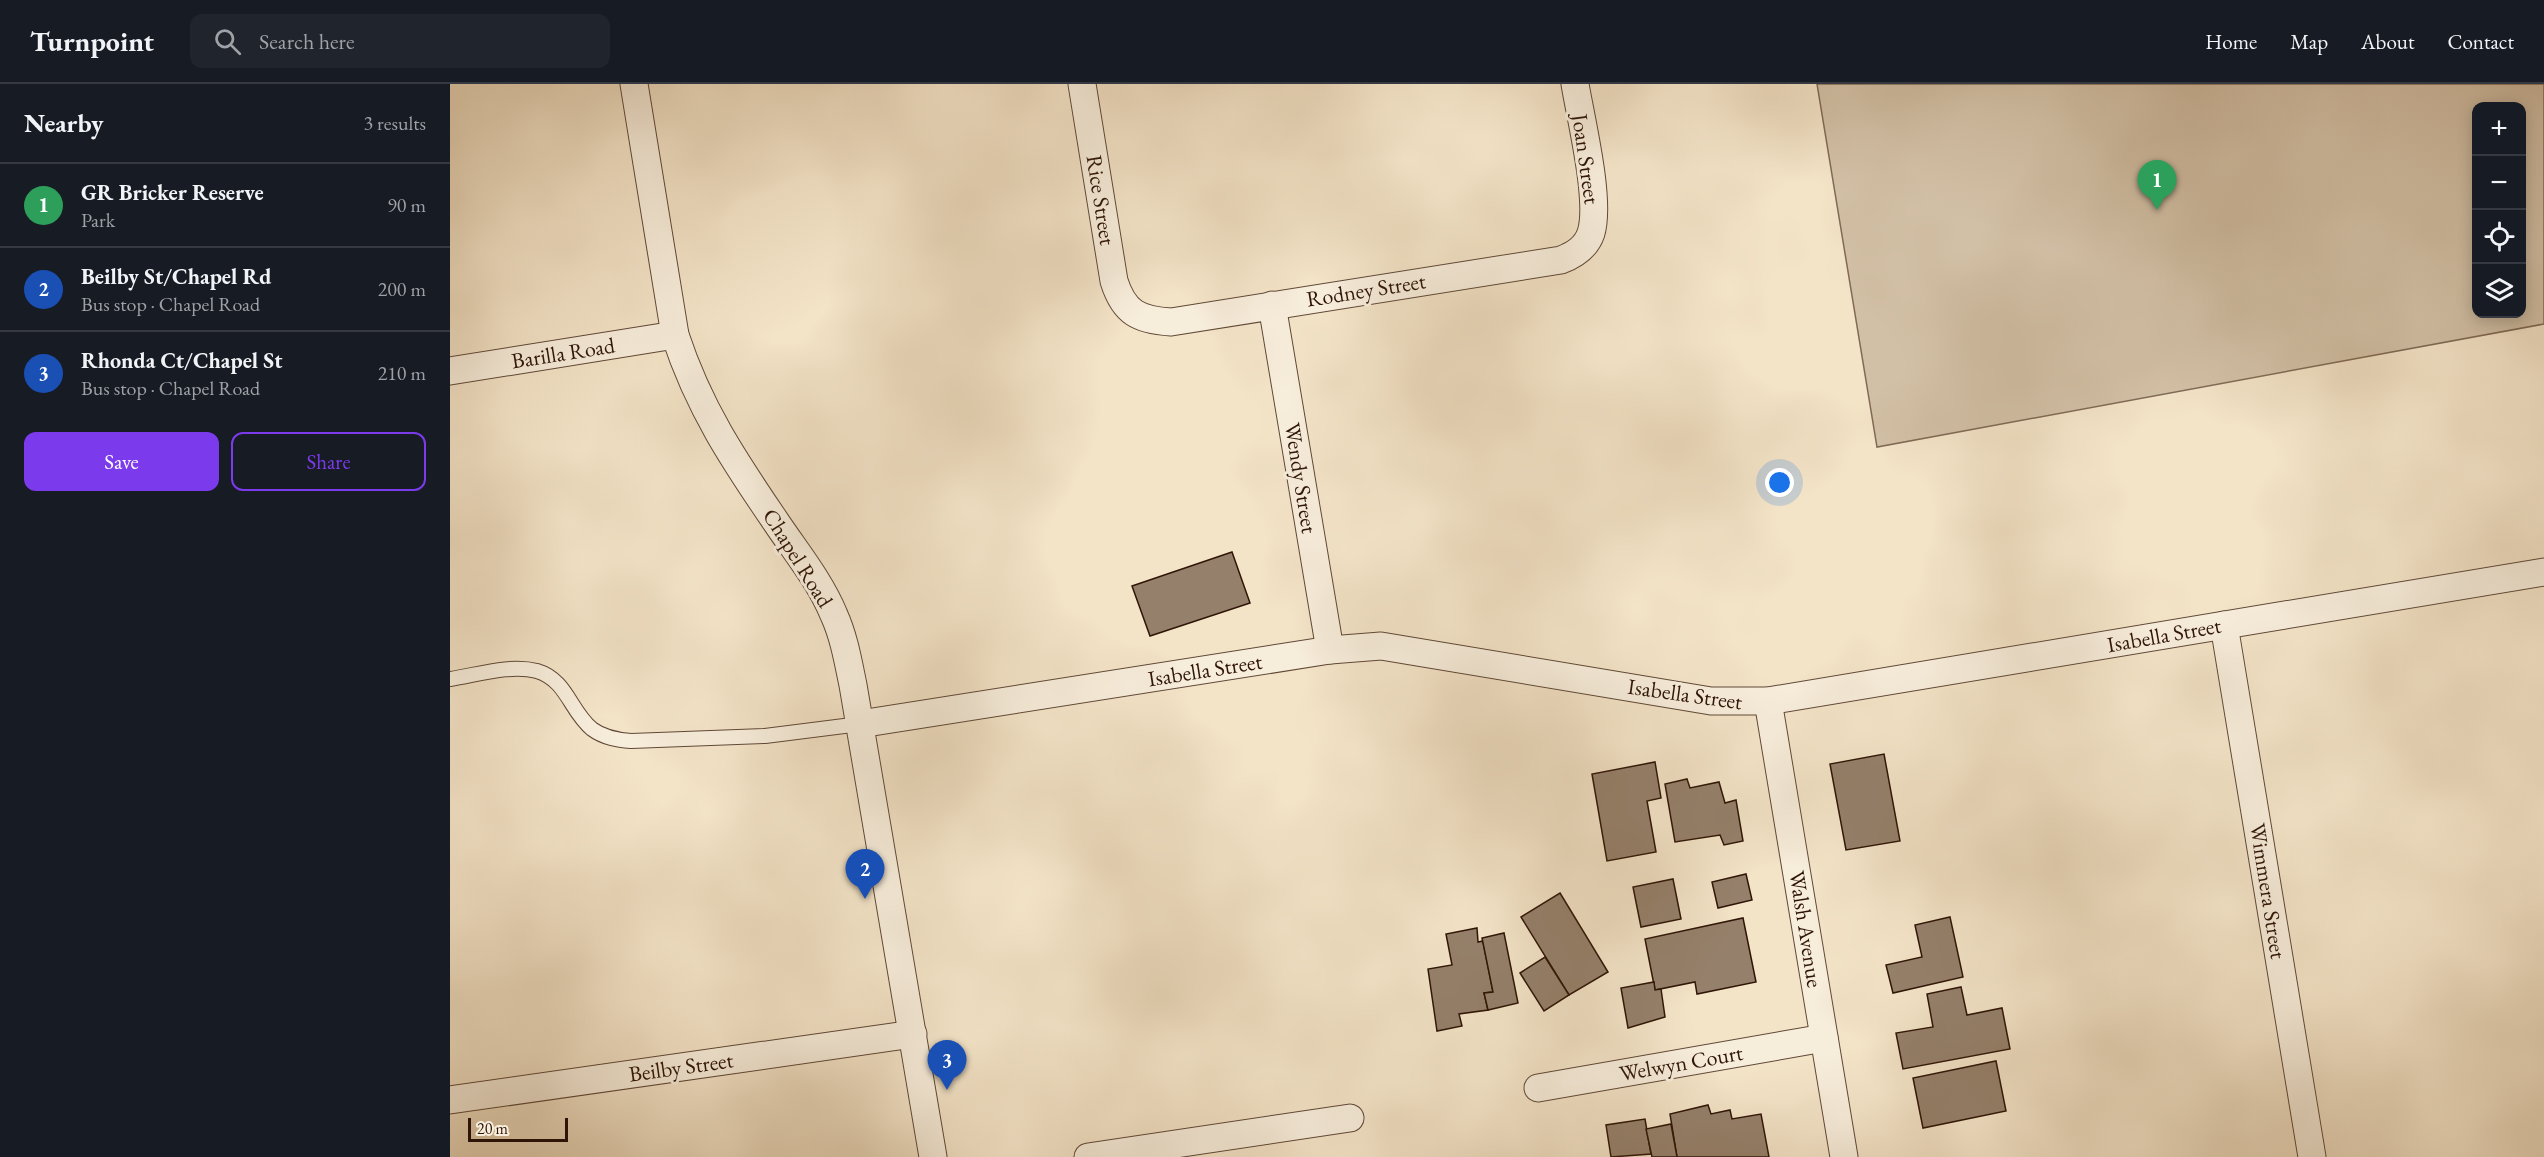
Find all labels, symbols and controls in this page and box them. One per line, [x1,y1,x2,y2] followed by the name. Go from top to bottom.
[190,14,610,68] search box
[30,23,154,59] text: Turnpoint
[211,25,244,58] icon: search
[259,27,355,56] text: Search here
[2205,28,2257,55] text: Home
[2290,28,2328,55] text: Map
[2361,28,2414,55] text: About
[2447,28,2514,55] text: Contact
[2472,102,2526,318] map controls
[2472,102,2526,156] button: +
[24,106,104,140] text: Nearby
[363,110,426,136] text: 3 results
[1565,110,1607,206] street label: Joan Street
[1080,153,1122,247] street label: Rice Street
[2472,156,2526,210] button: −
[2138,160,2176,210] pin: 1
[81,178,264,207] text: GR Bricker Reserve
[38,192,49,218] text: 1
[387,192,426,218] text: 90 m
[81,207,115,233] text: Park
[2472,210,2526,264] button: locate
[81,262,271,291] text: Beilby St/Chapel Rd
[2472,264,2526,318] button: layers
[1304,266,1428,314] street label: Rodney Street
[38,276,49,302] text: 2
[378,276,426,302] text: 200 m
[81,291,260,317] text: Bus stop · Chapel Road
[509,330,618,375] street label: Barilla Road
[81,346,282,375] text: Rhonda Ct/Chapel St
[38,360,49,386] text: 3
[378,360,426,386] text: 210 m
[81,375,260,401] text: Bus stop · Chapel Road
[1278,421,1324,535] street label: Wendy Street
[24,432,219,491] button: Save
[231,432,426,491] button: Share
[1765,468,1794,497] your location
[756,503,840,614] street label: Chapel Road
[2105,611,2223,659] street label: Isabella Street
[1146,647,1264,693] street label: Isabella Street
[1626,672,1744,716] street label: Isabella Street
[2243,821,2293,961] street label: Wimmera Street
[846,850,884,899] pin: 2
[1782,868,1830,990] street label: Walsh Avenue
[1617,1038,1745,1088] street label: Welwyn Court
[928,1040,966,1090] pin: 3
[627,1045,735,1089] street label: Beilby Street
[468,1115,568,1142] scale bar
[477,1118,508,1139] text: 20 m

